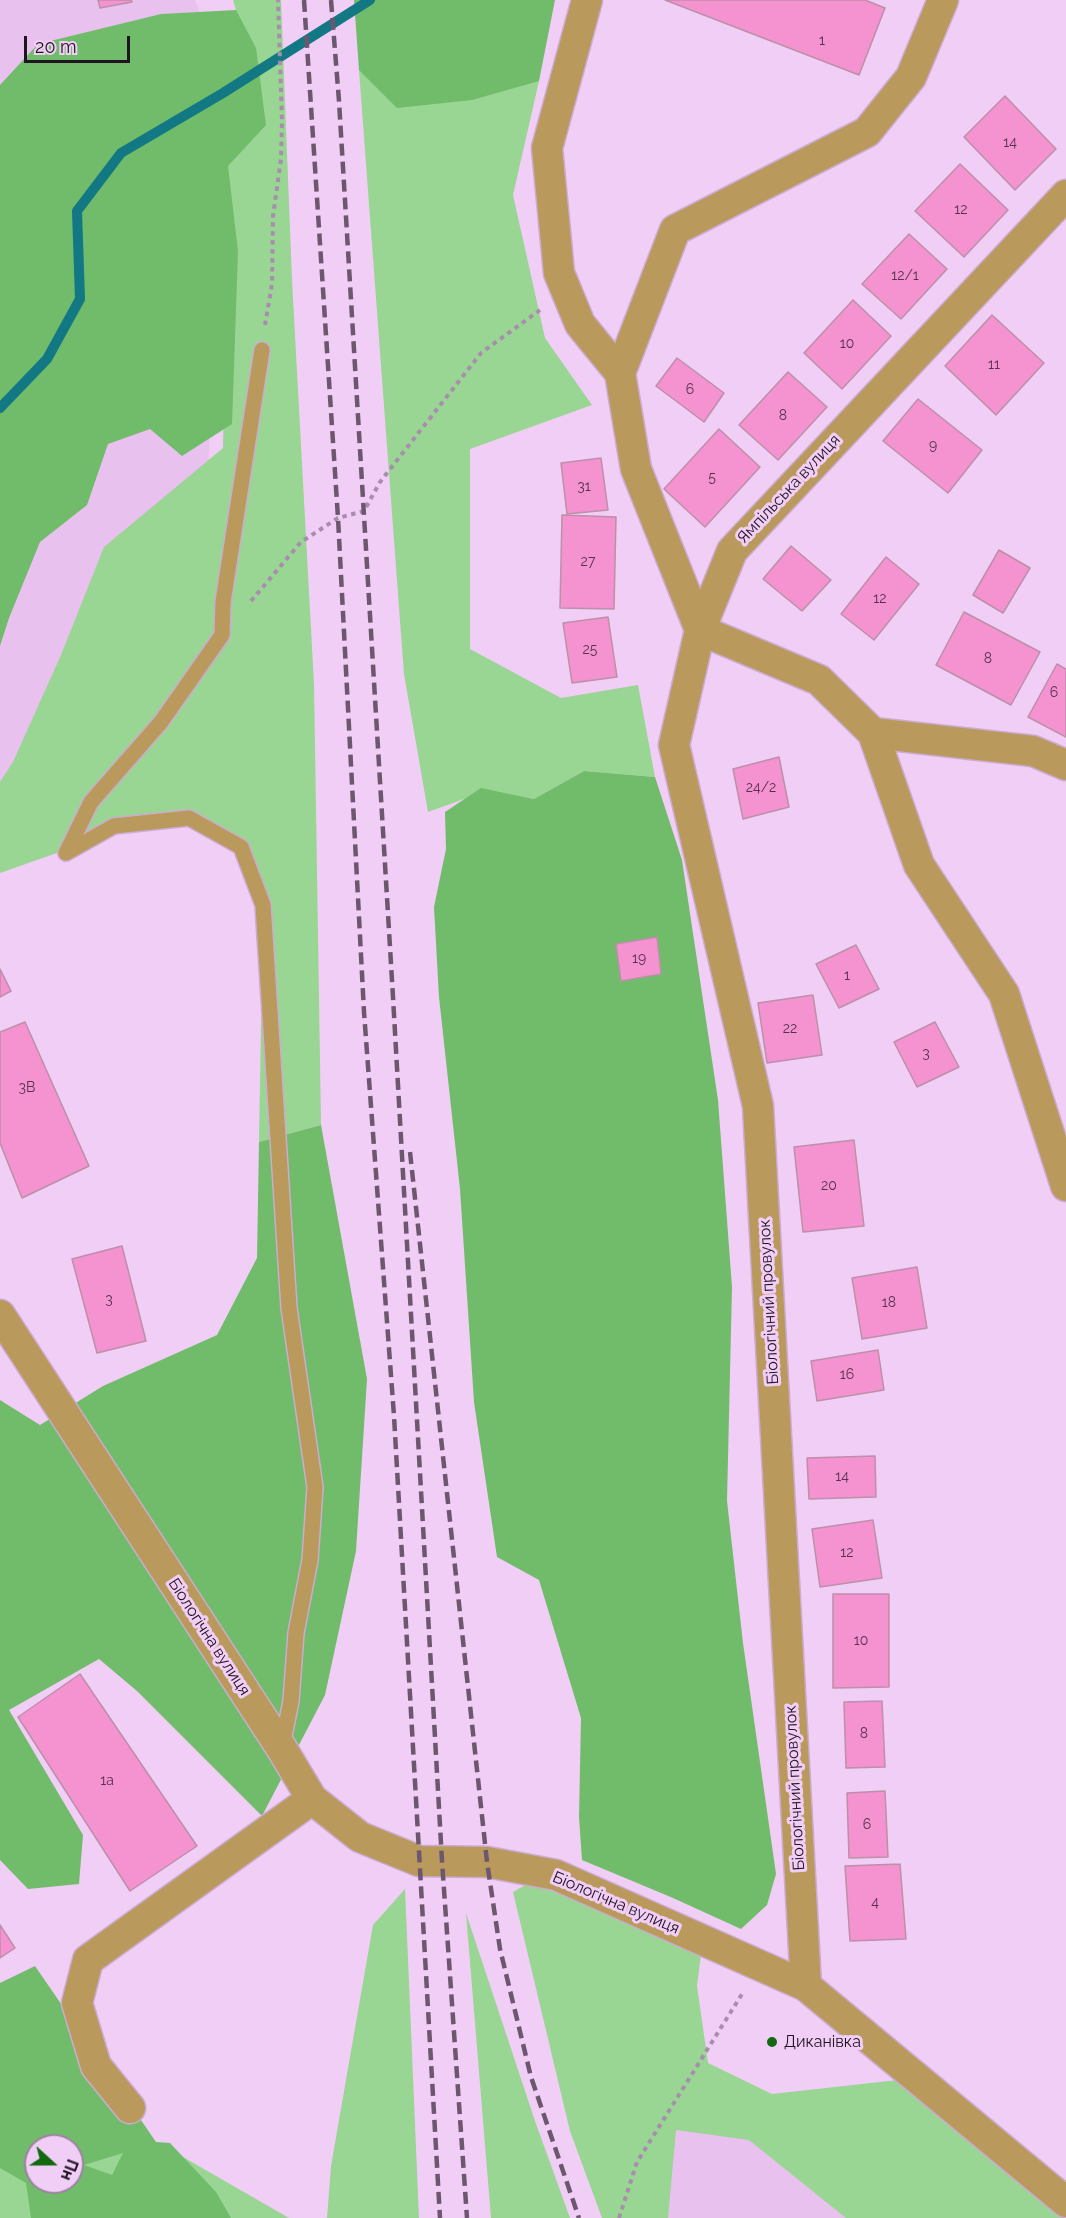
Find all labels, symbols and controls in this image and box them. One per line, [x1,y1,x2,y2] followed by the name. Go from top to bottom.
[27,24,134,62] scale bar
[819,33,825,49] house number: 1
[35,36,77,57] text: 20 m
[1003,135,1017,151] house number: 14
[954,202,968,218] house number: 12
[891,268,919,284] house number: 12/1
[840,336,854,352] house number: 10
[988,357,1000,373] house number: 11
[686,382,694,398] house number: 6
[779,408,787,424] house number: 8
[734,431,844,547] street label: Ямпільська вулиця
[929,438,937,454] house number: 9
[708,470,716,486] house number: 5
[577,479,591,495] house number: 31
[581,554,595,570] house number: 27
[873,591,887,607] house number: 12
[583,642,597,658] house number: 25
[984,651,992,667] house number: 8
[1050,685,1058,701] house number: 6
[746,780,776,796] house number: 24/2
[632,951,646,967] house number: 19
[844,968,850,984] house number: 1
[783,1021,797,1037] house number: 22
[922,1046,930,1062] house number: 3
[19,1080,35,1096] house number: 3В
[821,1178,837,1194] house number: 20
[755,1219,783,1385] street label: Біологічний провулок
[105,1292,113,1308] house number: 3
[882,1295,896,1311] house number: 18
[840,1367,854,1383] house number: 16
[835,1469,849,1485] house number: 14
[840,1545,854,1561] house number: 12
[164,1575,254,1699] street label: Біологічна вулиця
[854,1633,868,1649] house number: 10
[781,1705,809,1871] street label: Біологічний провулок
[860,1726,868,1742] house number: 8
[100,1773,114,1789] house number: 1а
[863,1817,871,1833] house number: 6
[550,1868,682,1938] street label: Біологічна вулиця
[871,1895,879,1911] house number: 4
[784,2032,861,2052] place label: Диканівка
[765,2035,779,2049] marker: Диканівка
[24,2134,84,2194] north arrow
[57,2157,82,2183] text: Пн

